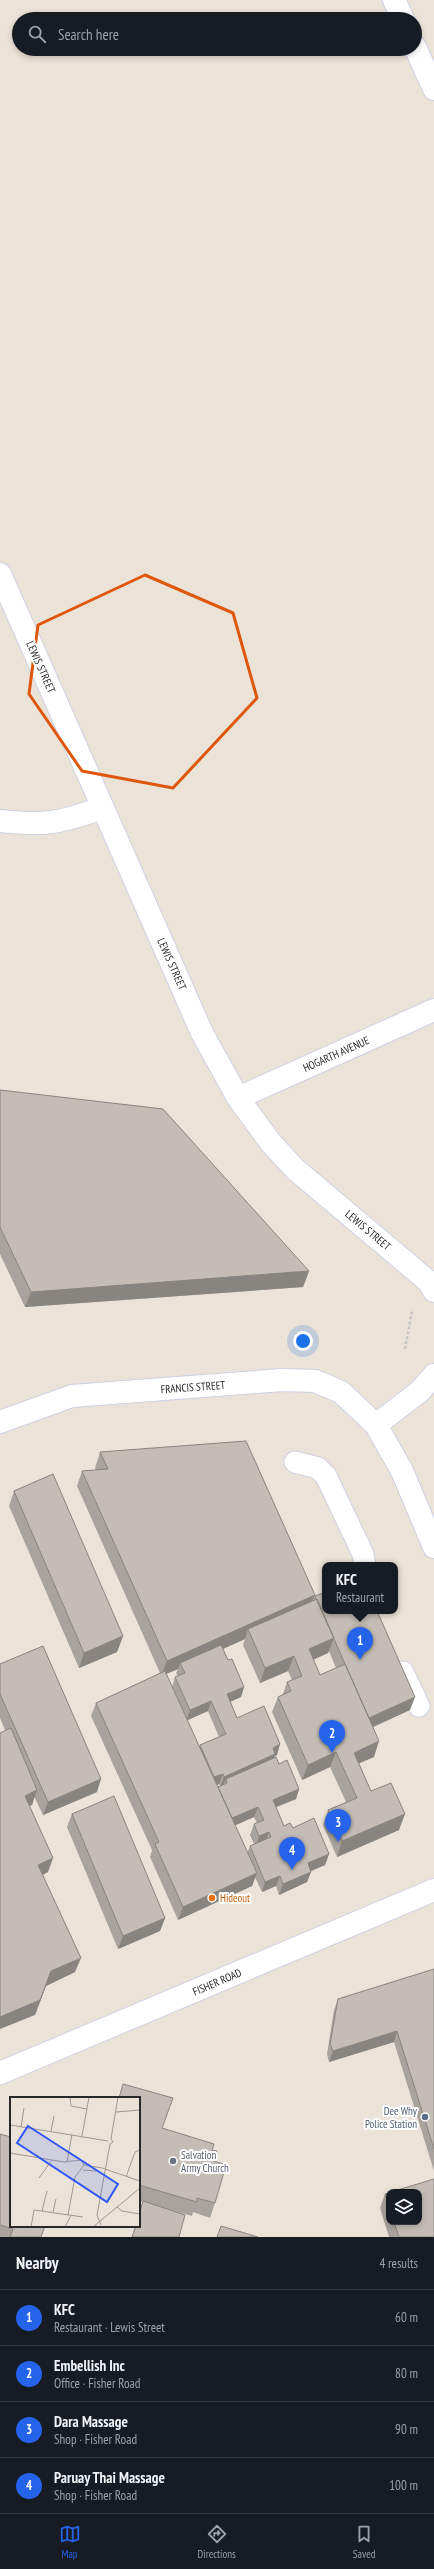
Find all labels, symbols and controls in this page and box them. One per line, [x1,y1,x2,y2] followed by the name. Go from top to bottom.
[12,12,422,56] search box
[26,23,48,45] icon: search
[58,25,119,44] text: Search here
[23,639,59,695] street label: LEWIS STREET
[154,936,190,992] street label: LEWIS STREET
[301,1033,372,1075] street label: HOGARTH AVENUE
[342,1207,394,1253] street label: LEWIS STREET
[293,1331,313,1351] your location
[160,1378,226,1396] street label: FRANCIS STREET
[322,1562,398,1614] popup
[336,1570,357,1589] text: KFC
[336,1589,384,1606] text: Restaurant
[347,1627,373,1660] pin: 1
[319,1720,345,1753] pin: 2
[325,1809,351,1842] pin: 3
[279,1837,305,1870] pin: 4
[220,1891,250,1905] place label: Hideout
[207,1893,217,1903] marker: Hideout
[190,1965,244,1999] street label: FISHER ROAD
[10,2097,140,2227] inset map
[365,2104,418,2131] place label: Dee Why Police Station
[420,2112,430,2122] marker: Dee Why Police Station
[181,2148,229,2175] place label: Salvation Army Church
[168,2156,178,2166] marker: Salvation Army Church
[386,2189,422,2225] map controls
[386,2189,422,2225] button: layers
[16,2252,59,2274] text: Nearby
[379,2255,418,2272] text: 4 results
[54,2300,75,2319] text: KFC
[26,2309,32,2326] text: 1
[395,2309,418,2326] text: 60 m
[54,2319,165,2336] text: Restaurant · Lewis Street
[54,2356,125,2375] text: Embellish Inc
[26,2365,32,2382] text: 2
[395,2365,418,2382] text: 80 m
[54,2375,140,2392] text: Office · Fisher Road
[54,2412,128,2431] text: Dara Massage
[26,2421,32,2438] text: 3
[395,2421,418,2438] text: 90 m
[54,2431,137,2448] text: Shop · Fisher Road
[54,2468,165,2487] text: Paruay Thai Massage
[26,2477,32,2494] text: 4
[389,2477,418,2494] text: 100 m
[54,2487,137,2504] text: Shop · Fisher Road
[59,2523,81,2561] tab: Map
[198,2523,236,2561] tab: Directions
[353,2523,375,2561] tab: Saved

